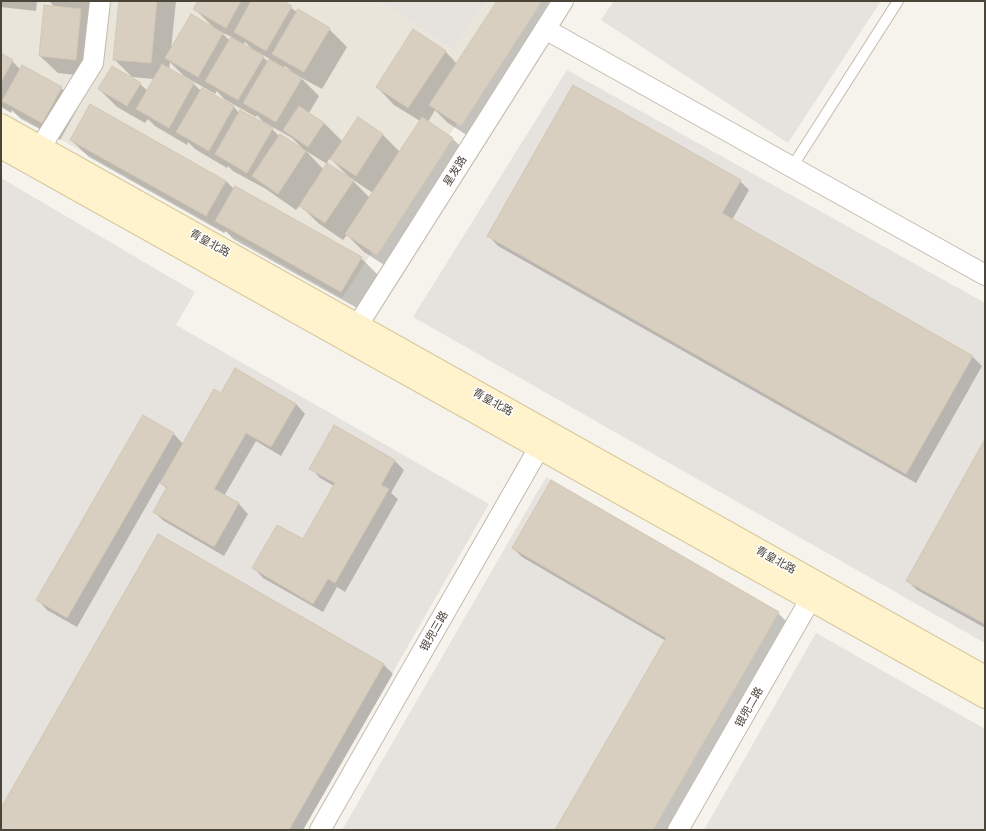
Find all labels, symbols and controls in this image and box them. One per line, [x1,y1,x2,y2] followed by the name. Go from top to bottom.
[441,154,469,188] street label: 星发路
[188,227,232,259] street label: 青皇北路
[471,386,515,418] street label: 青皇北路
[754,544,798,576] street label: 青皇北路
[417,609,451,653] street label: 银兜三路
[732,685,766,729] street label: 银兜二路

